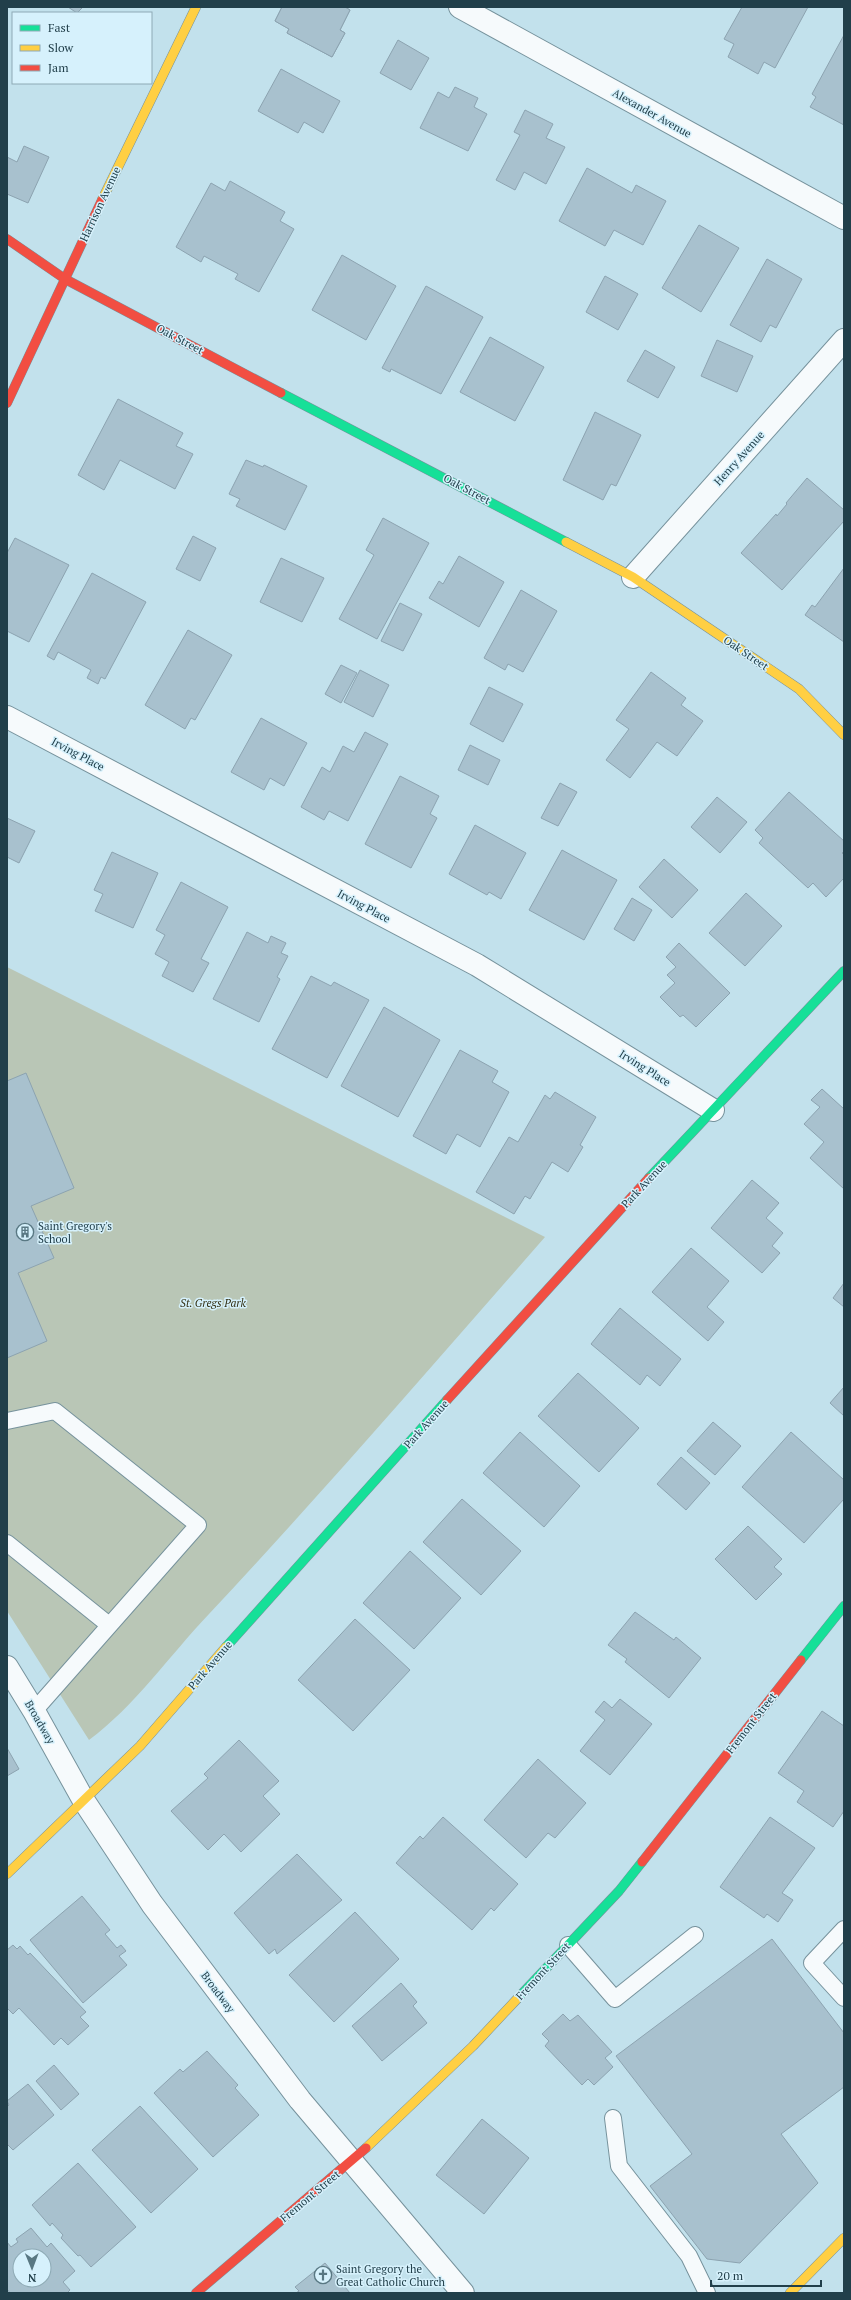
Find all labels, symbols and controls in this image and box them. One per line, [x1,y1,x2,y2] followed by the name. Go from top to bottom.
[12,12,152,84] legend
[48,20,71,35] text: Fast
[48,40,74,55] text: Slow
[48,60,69,75] text: Jam
[610,85,694,141] street label: Alexander Avenue
[77,164,124,244] street label: Harrison Avenue
[154,321,206,357] street label: Oak Street
[711,428,767,488] street label: Henry Avenue
[441,471,493,507] street label: Oak Street
[721,633,771,673] street label: Oak Street
[49,734,107,774] street label: Irving Place
[335,886,393,926] street label: Irving Place
[617,1047,674,1090] street label: Irving Place
[618,1157,670,1211] street label: Park Avenue
[38,1219,112,1246] place label: Saint Gregory's School
[15,1222,35,1242] building icon: Saint Gregory's School
[180,1296,247,1310] park label: St. Gregs Park
[401,1396,452,1451] street label: Park Avenue
[185,1637,235,1692] street label: Park Avenue
[723,1690,779,1756] street label: Fremont Street
[22,1698,58,1747] street label: Broadway
[513,1939,573,2003] street label: Fremont Street
[198,1969,238,2016] street label: Broadway
[277,2167,343,2225] street label: Fremont Street
[12,2248,52,2288] north arrow
[336,2262,446,2289] place label: Saint Gregory the Great Catholic Church
[711,2262,821,2288] scale bar
[313,2265,333,2285] church icon: Saint Gregory the Great Catholic Church
[717,2268,744,2283] text: 20 m
[27,2271,36,2285] text: N

